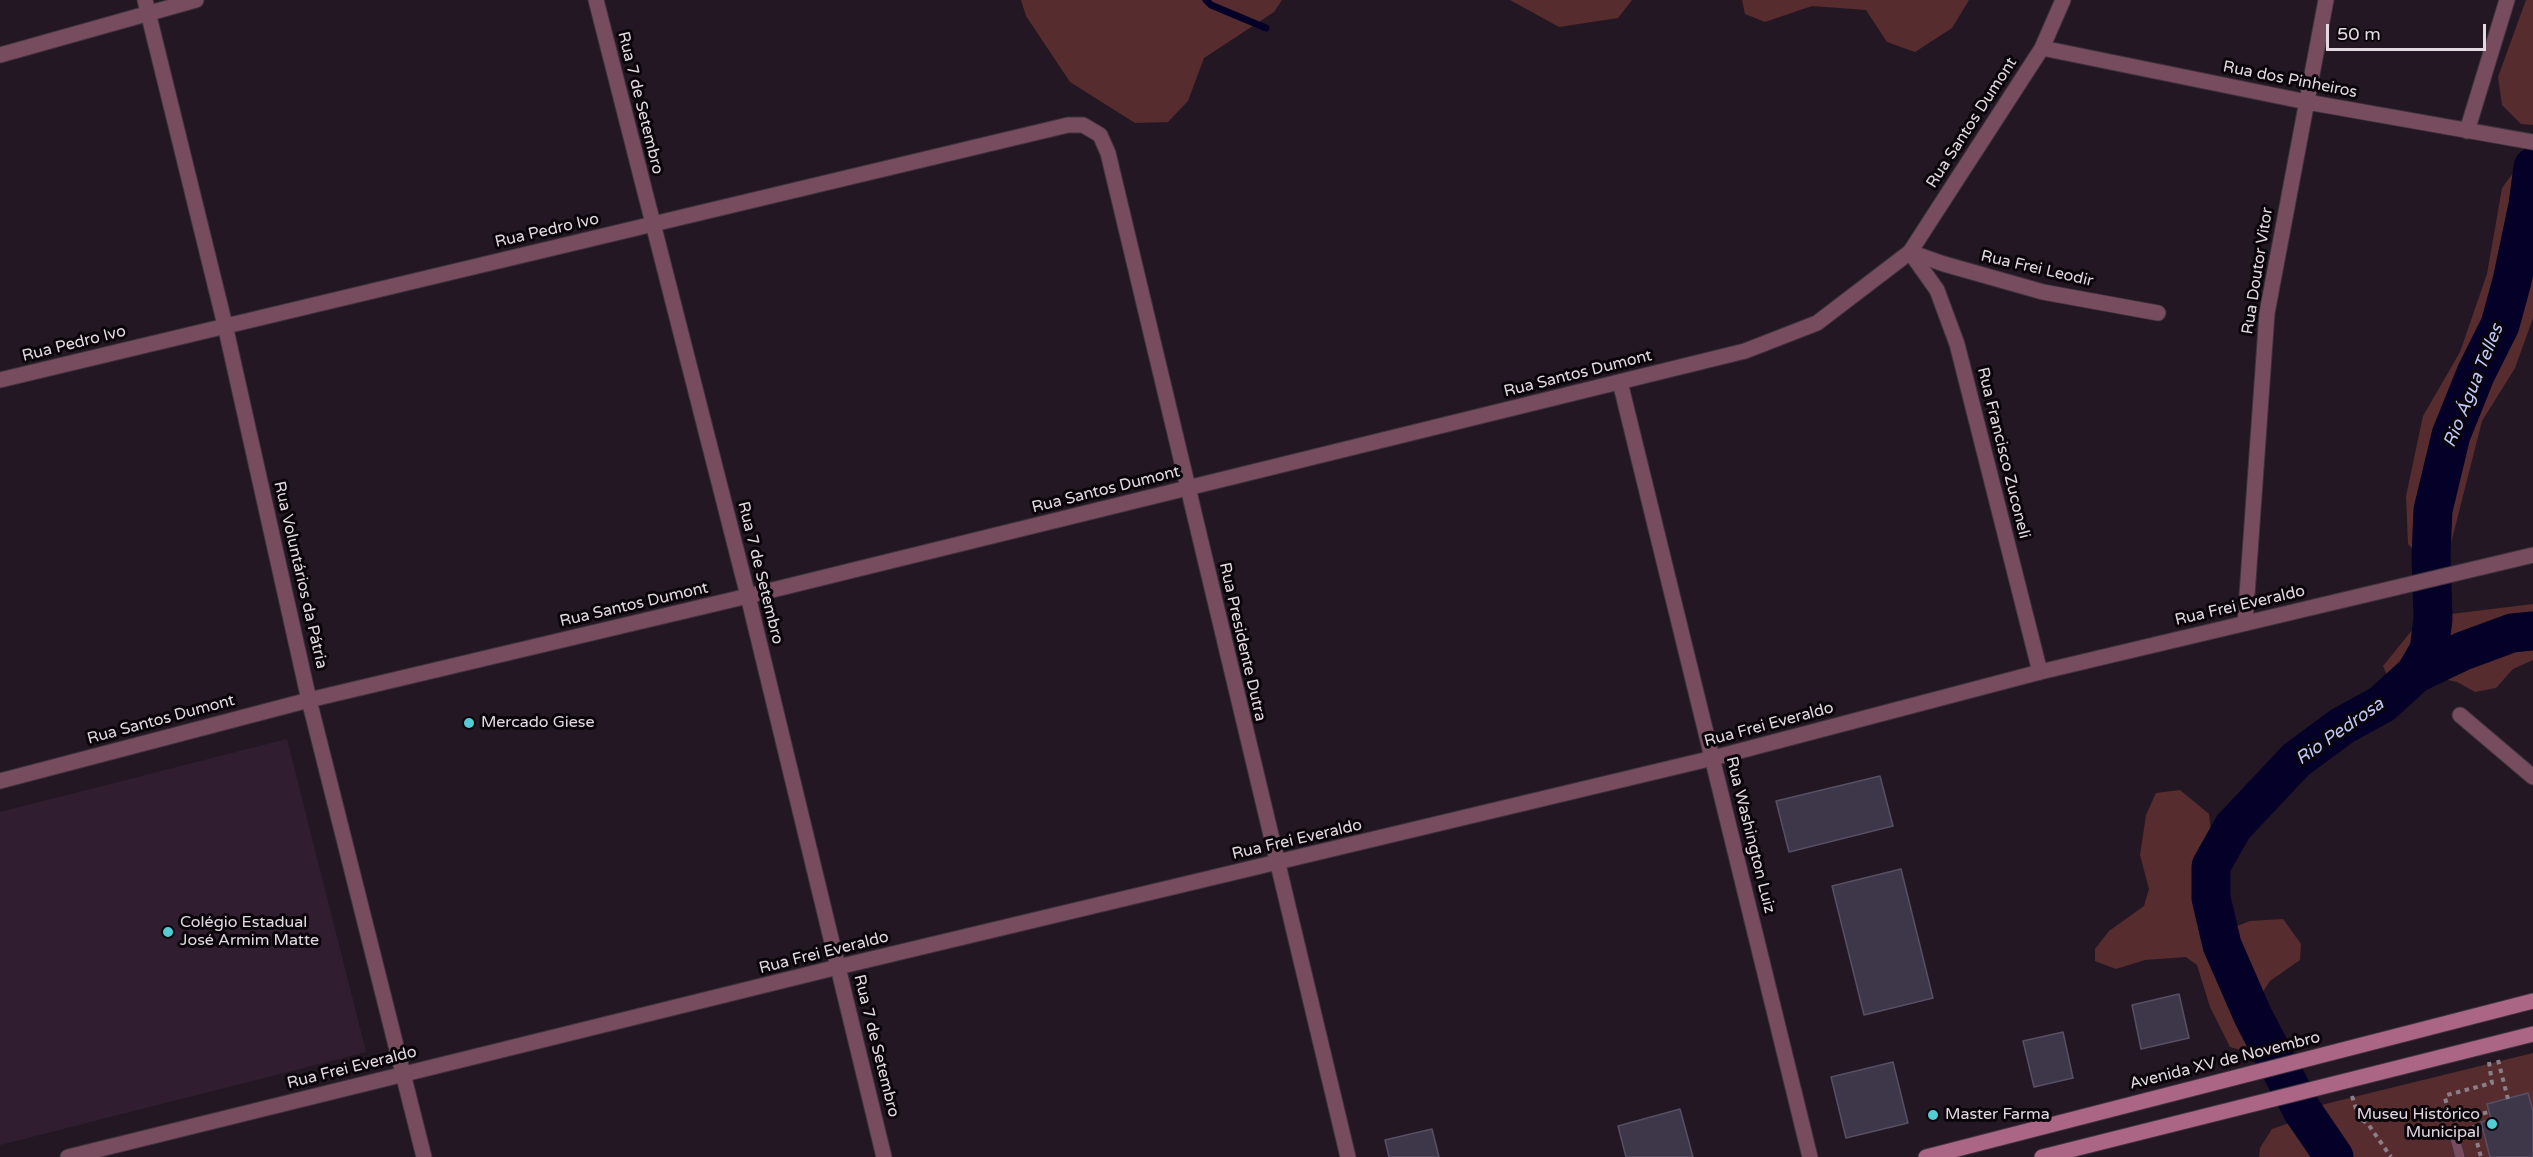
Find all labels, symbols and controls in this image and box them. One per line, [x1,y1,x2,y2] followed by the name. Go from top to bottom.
[2329,12,2490,50] scale bar
[2337,23,2381,45] text: 50 m
[613,30,667,176] street label: Rua 7 de Setembro
[1923,54,2021,192] street label: Rua Santos Dumont
[2221,58,2359,102] street label: Rua dos Pinheiros
[2238,206,2278,336] street label: Rua Doutor Vitor
[493,210,601,252] street label: Rua Pedro Ivo
[1979,247,2095,291] street label: Rua Frei Leodir
[2439,321,2509,451] water label: Rio Água Telles
[20,322,128,366] street label: Rua Pedro Ivo
[1502,346,1654,402] street label: Rua Santos Dumont
[1972,365,2034,541] street label: Rua Francisco Zuconeli
[1030,462,1182,518] street label: Rua Santos Dumont
[269,479,331,671] street label: Rua Voluntários da Pátria
[733,500,787,646] street label: Rua 7 de Setembro
[1214,561,1270,723] street label: Rua Presidente Dutra
[558,579,710,631] street label: Rua Santos Dumont
[2173,582,2307,630] street label: Rua Frei Everaldo
[85,691,237,749] street label: Rua Santos Dumont
[2292,694,2388,770] water label: Rio Pedrosa
[1702,699,1836,751] street label: Rua Frei Everaldo
[481,713,595,733] place label: Mercado Giese
[462,716,476,730] marker: Mercado Giese
[1721,755,1779,915] street label: Rua Washington Luiz
[1230,816,1364,864] street label: Rua Frei Everaldo
[180,913,319,951] place label: Colégio Estadual José Armim Matte
[161,925,175,939] marker: Colégio Estadual José Armim Matte
[757,928,891,978] street label: Rua Frei Everaldo
[849,973,903,1119] street label: Rua 7 de Setembro
[2128,1028,2322,1094] street label: Avenida XV de Novembro
[285,1043,419,1093] street label: Rua Frei Everaldo
[1945,1105,2050,1125] place label: Master Farma
[2357,1105,2480,1143] place label: Museu Histórico Municipal
[1926,1108,1940,1122] marker: Master Farma
[2485,1117,2499,1131] marker: Museu Histórico Municipal

